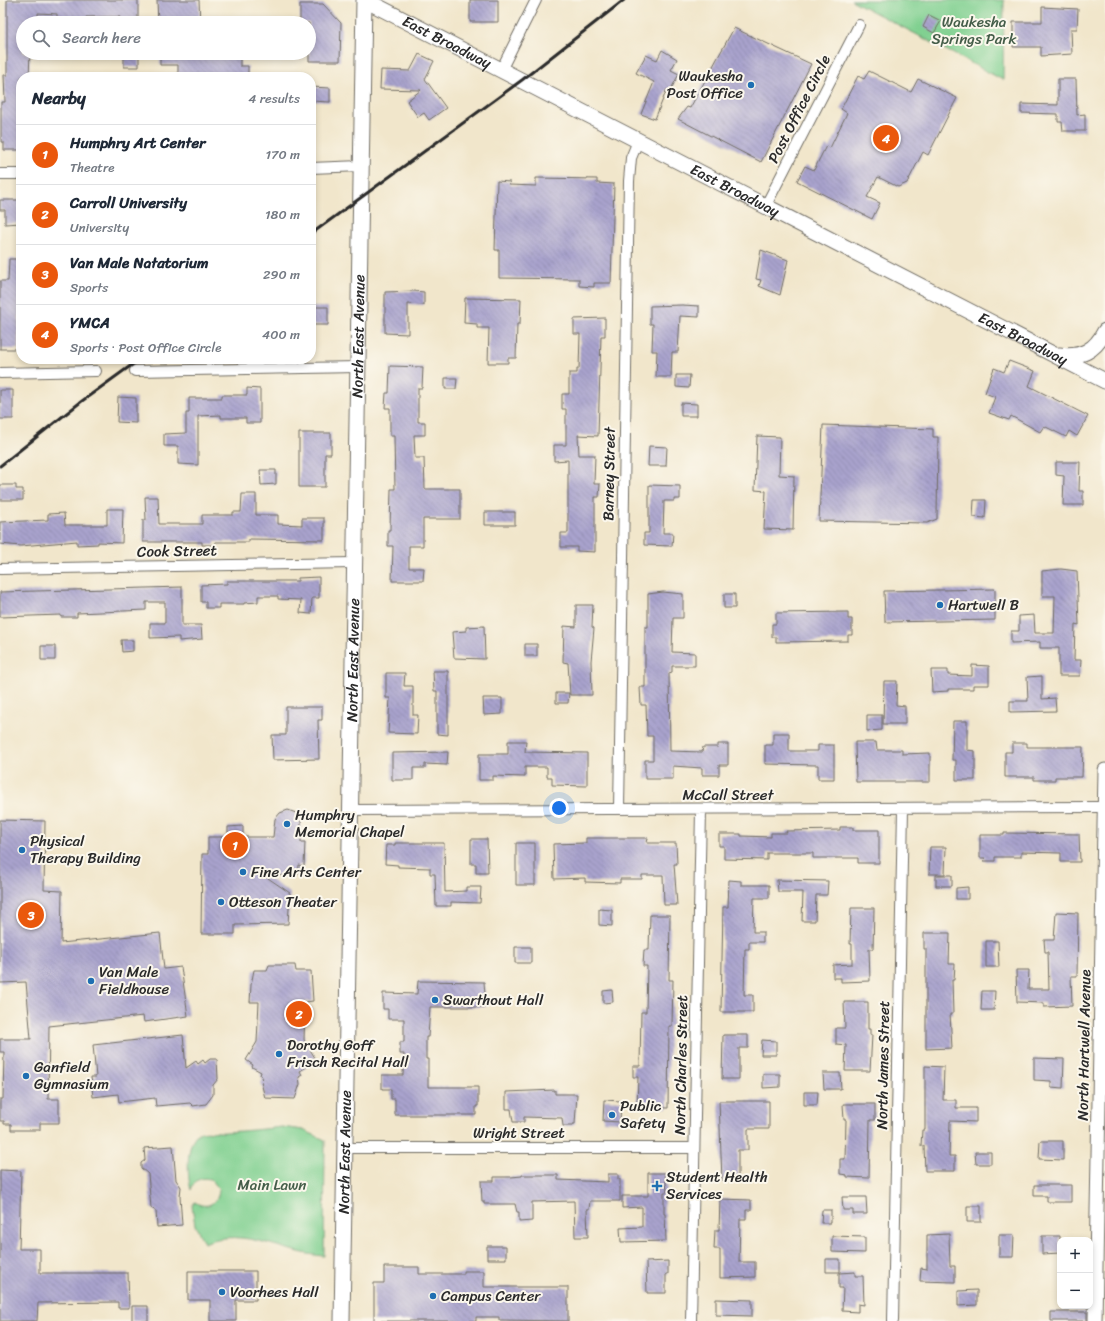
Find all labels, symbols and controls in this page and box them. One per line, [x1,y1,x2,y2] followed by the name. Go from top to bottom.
[397,8,496,76] street label: East Broadway
[932,9,1017,52] park label: Waukesha Springs Park
[16,16,316,60] search box
[62,25,141,51] text: Search here
[30,27,52,49] icon: search
[760,50,838,168] street label: Post Office Circle
[667,63,743,106] place label: Waukesha Post Office
[746,80,756,90] marker: Waukesha Post Office
[32,83,86,113] text: Nearby
[248,87,300,110] text: 4 results
[873,123,899,153] pin: 4
[70,130,205,156] text: Humphry Art Center
[42,143,48,166] text: 1
[265,143,300,166] text: 170 m
[70,156,115,179] text: Theatre
[686,157,784,224] street label: East Broadway
[70,190,187,216] text: Carroll University
[41,203,49,226] text: 2
[265,203,300,226] text: 180 m
[70,216,129,239] text: University
[70,250,209,276] text: Van Male Natatorium
[41,263,49,286] text: 3
[263,263,300,286] text: 290 m
[344,274,372,398] street label: North East Avenue
[70,276,108,299] text: Sports
[974,305,1072,373] street label: East Broadway
[70,310,110,336] text: YMCA
[41,323,49,346] text: 4
[262,323,300,346] text: 400 m
[70,336,222,359] text: Sports · Post Office Circle
[595,426,623,521] street label: Barney Street
[137,537,218,565] street label: Cook Street
[948,592,1019,618] place label: Hartwell B
[339,598,367,722] street label: North East Avenue
[935,600,945,610] marker: Hartwell B
[682,782,775,808] street label: McCall Street
[549,798,569,818] your location
[295,802,405,845] place label: Humphry Memorial Chapel
[282,819,292,829] marker: Humphry Memorial Chapel
[30,828,141,871] place label: Physical Therapy Building
[222,830,248,860] pin: 1
[17,845,27,855] marker: Physical Therapy Building
[251,859,362,885] place label: Fine Arts Center
[238,867,248,877] marker: Fine Arts Center
[229,889,338,915] place label: Otteson Theater
[216,897,226,907] marker: Otteson Theater
[18,900,44,930] pin: 3
[99,959,169,1002] place label: Van Male Fieldhouse
[1070,969,1098,1121] street label: North Hartwell Avenue
[86,976,96,986] marker: Van Male Fieldhouse
[443,987,544,1013] place label: Swarthout Hall
[667,994,695,1135] street label: North Charles Street
[430,995,440,1005] marker: Swarthout Hall
[286,999,312,1029] pin: 2
[869,1000,897,1130] street label: North James Street
[287,1032,409,1075] place label: Dorothy Goff Frisch Recital Hall
[274,1049,284,1059] marker: Dorothy Goff Frisch Recital Hall
[34,1054,109,1097] place label: Ganfield Gymnasium
[21,1071,31,1081] marker: Ganfield Gymnasium
[331,1090,359,1214] street label: North East Avenue
[620,1093,666,1136] place label: Public Safety
[607,1110,617,1120] marker: Public Safety
[473,1120,565,1146] street label: Wright Street
[666,1164,768,1207] place label: Student Health Services
[238,1172,306,1198] park label: Main Lawn
[651,1180,663,1192] marker: Student Health Services
[1057,1237,1093,1309] map controls
[1057,1237,1093,1273] button: +
[1057,1273,1093,1309] button: −
[230,1279,319,1305] place label: Voorhees Hall
[441,1283,541,1309] place label: Campus Center
[217,1287,227,1297] marker: Voorhees Hall
[428,1291,438,1301] marker: Campus Center

